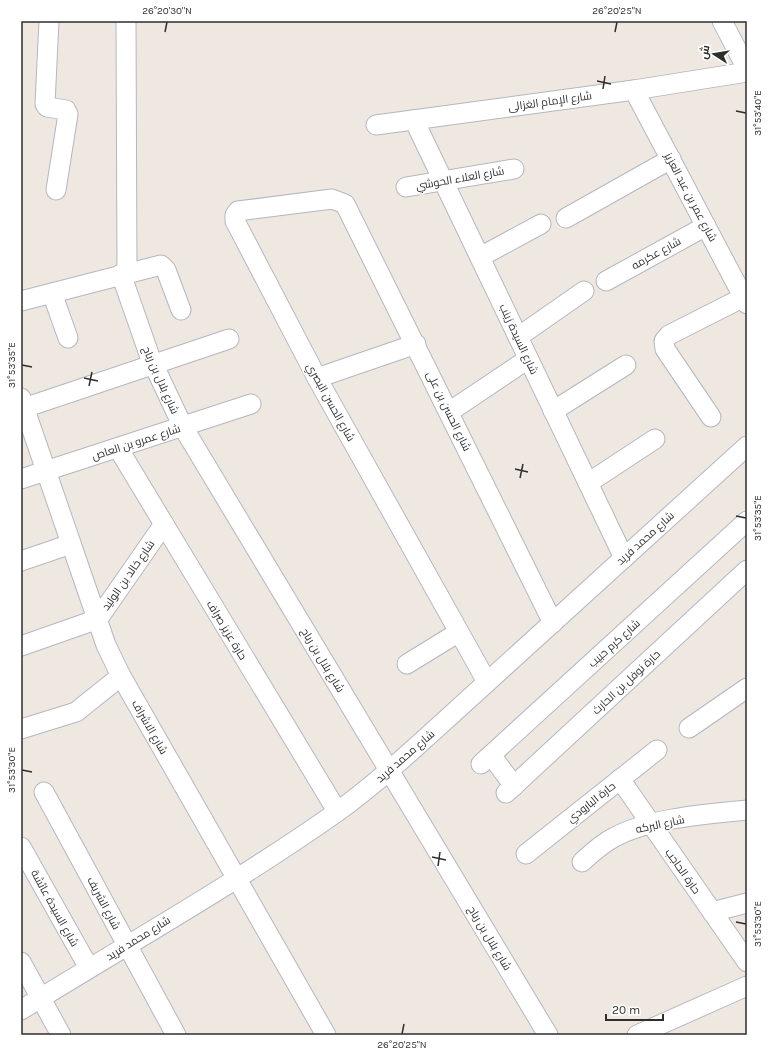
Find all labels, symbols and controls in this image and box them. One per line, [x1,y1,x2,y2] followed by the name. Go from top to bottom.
[142,5,192,17] text: 26°20'30"N
[592,5,642,17] text: 26°20'25"N
[694,34,734,74] north arrow
[697,44,713,60] text: ش
[507,89,593,115] street label: شارع الإمام الغزالى
[752,90,764,136] text: 31°53'40"E
[660,150,719,244] street label: شارع عمر بن عبد العزيز
[415,164,506,194] street label: شارع العلاء الحوشي
[629,235,684,273] street label: شارع عكرمه
[496,302,541,377] street label: شارع السيدة زينب
[6,342,18,388] text: 31°53'35"E
[139,344,181,417] street label: شارع بلال بن رباح
[302,361,357,445] street label: شارع الحسن البصري
[423,369,474,454] street label: شارع الحسن بن على
[90,422,182,464] street label: شارع عمرو بن العاص
[752,495,764,541] text: 31°53'35"E
[614,509,678,568] street label: شارع محمد فريد
[99,538,158,613] street label: شارع خالد بن الوليد
[204,598,249,662] street label: حارة عزيز صراف
[586,617,644,671] street label: شارع كرم حبيب
[297,626,347,695] street label: شارع بلال بن رباح
[590,648,663,717] street label: حارة نوفل بن الحارث
[128,698,170,757] street label: شارع الاشراف
[373,727,438,786] street label: شارع محمد فريد
[6,747,18,793] text: 31°53'30"E
[565,779,619,827] street label: حارة البارودي
[634,813,686,837] street label: شارع البركه
[662,846,703,896] street label: حارة الحاجب
[27,867,81,950] street label: شارع السيدة عائشة
[83,875,123,932] street label: شارع الشريف
[752,901,764,947] text: 31°53'30"E
[464,904,514,973] street label: شارع بلال بن رباح
[104,914,173,964] street label: شارع محمد فريد
[606,996,663,1022] scale bar
[612,1003,640,1017] text: 20 m
[377,1039,427,1051] text: 26°20'25"N

